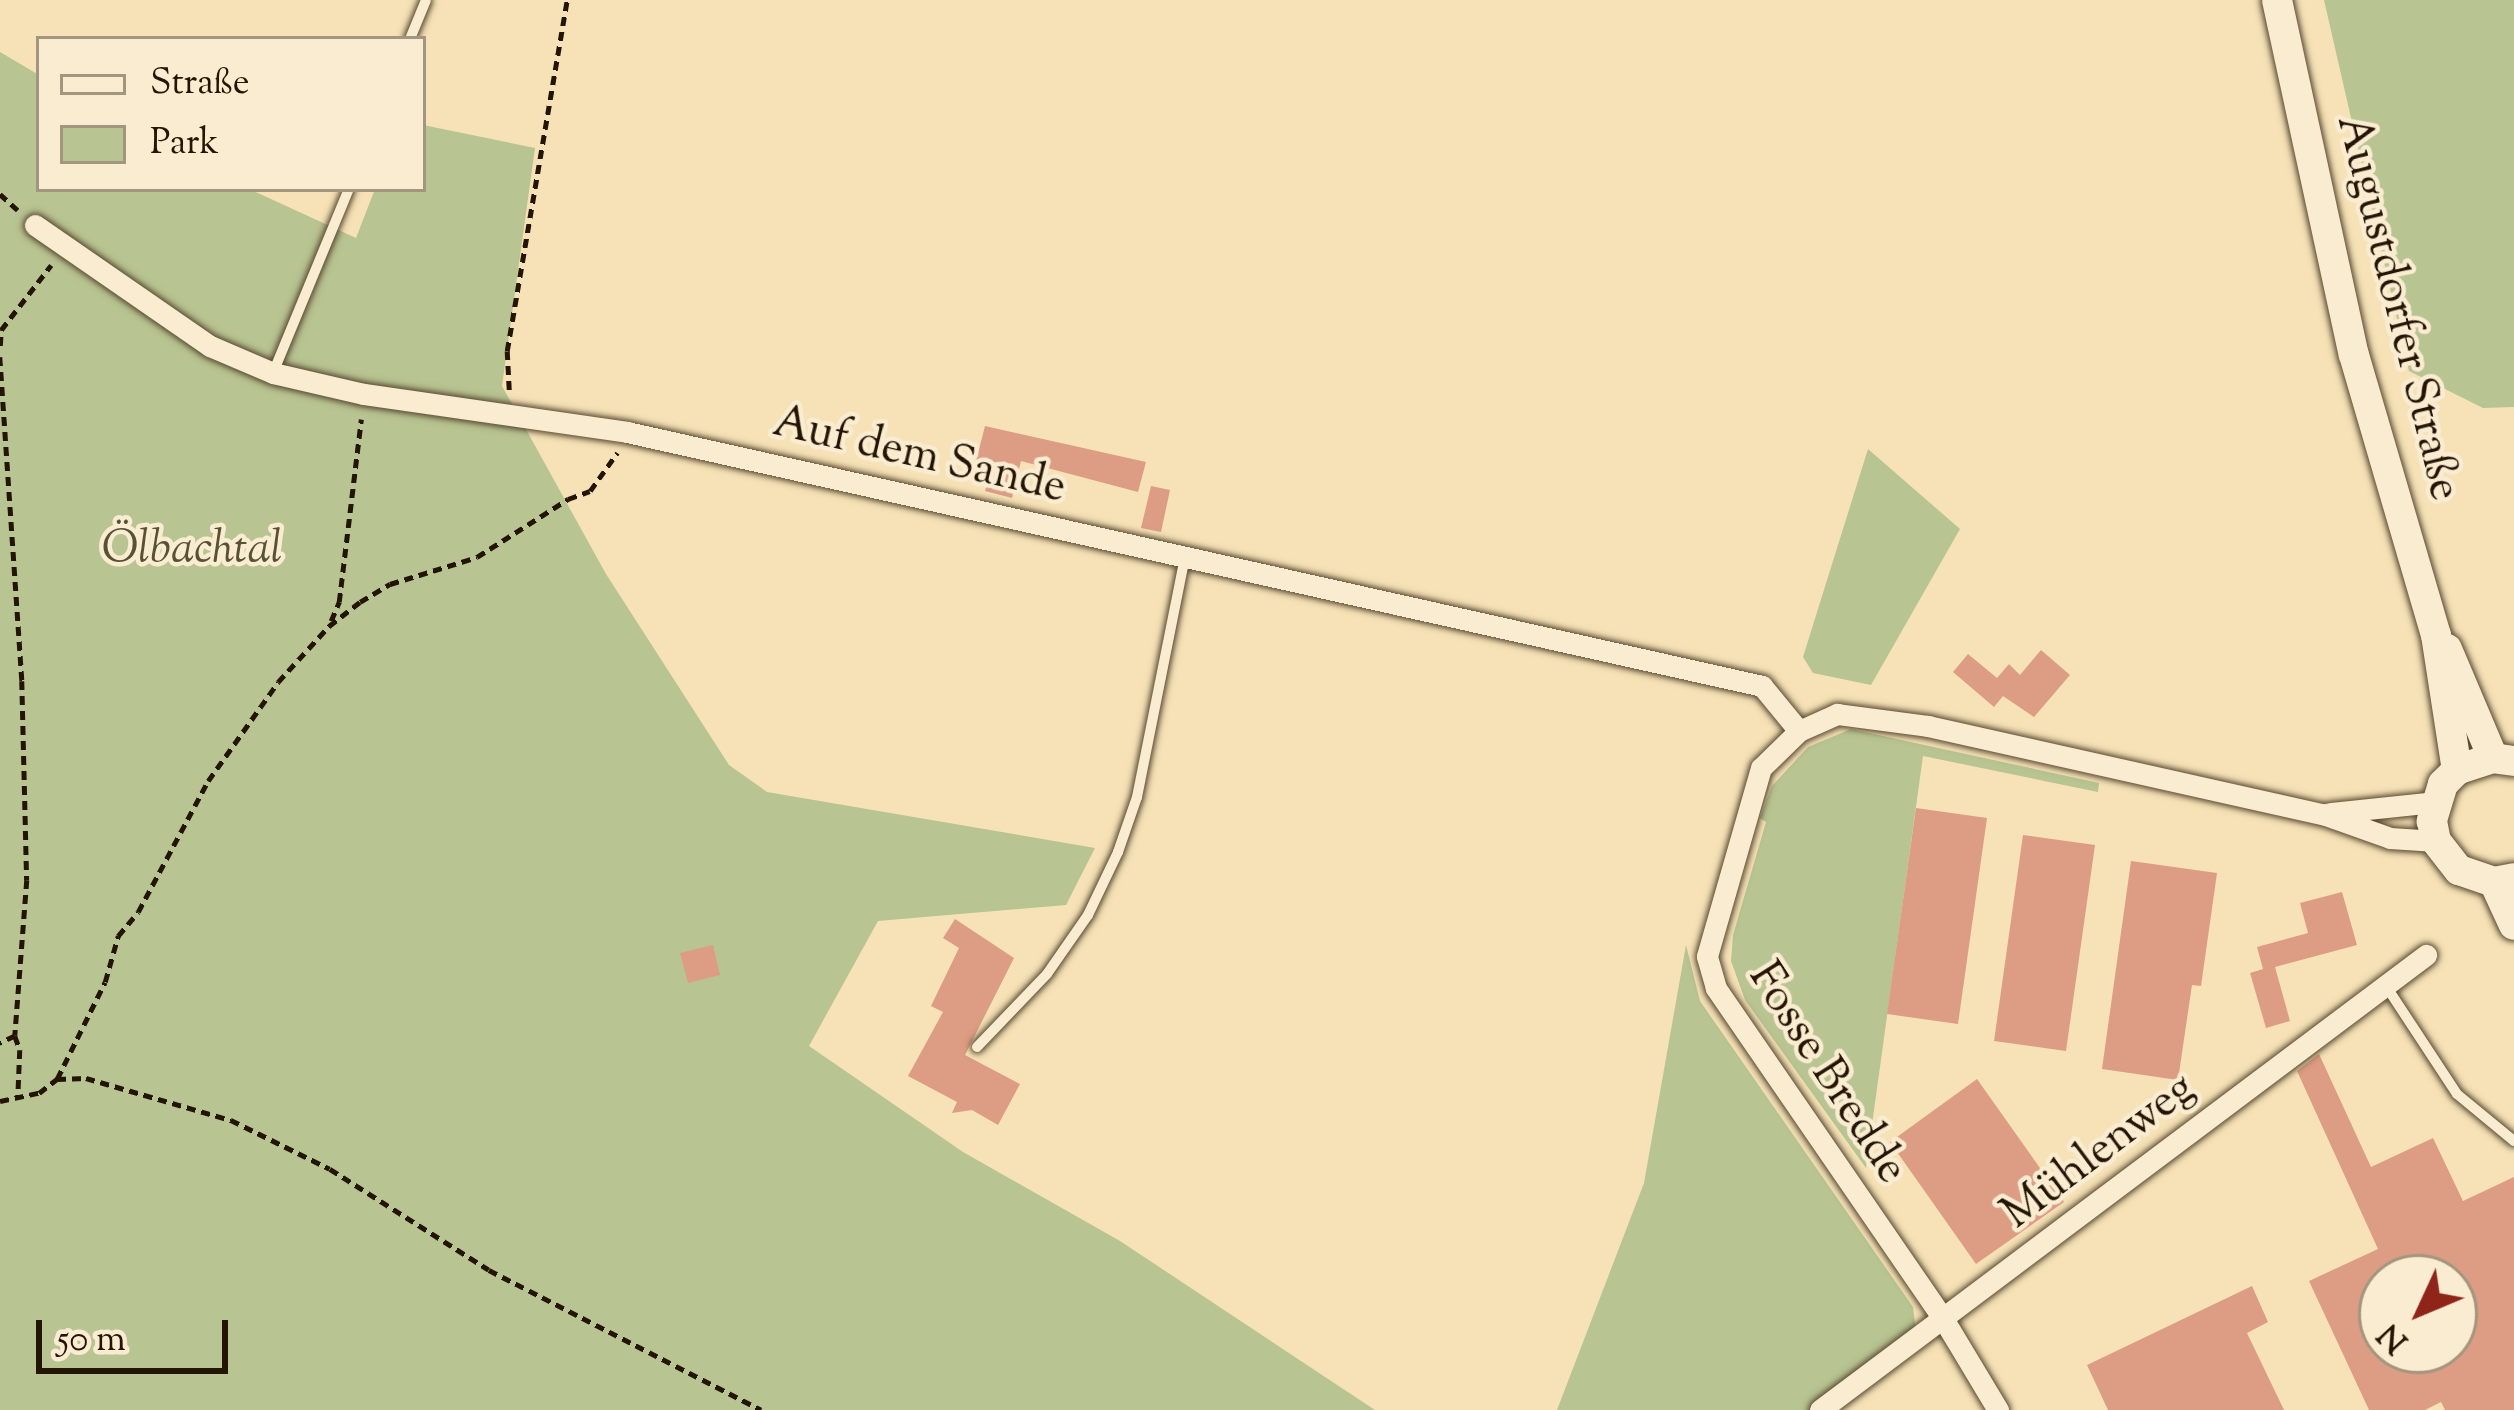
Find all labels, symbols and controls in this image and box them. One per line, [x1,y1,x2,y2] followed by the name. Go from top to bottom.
[36,36,426,192] legend
[150,58,250,110] text: Straße
[2322,110,2470,506] street label: Augustdorfer Straße
[150,118,219,170] text: Park
[768,397,1070,517] street label: Auf dem Sande
[102,524,282,578] park label: Ölbachtal
[1735,954,1917,1194] street label: Fosse Bredde
[1993,1063,2207,1243] street label: Mühlenweg
[2358,1254,2478,1374] north arrow
[42,1296,234,1370] scale bar
[2368,1311,2421,1363] text: N
[57,1315,126,1367] text: 50 m

